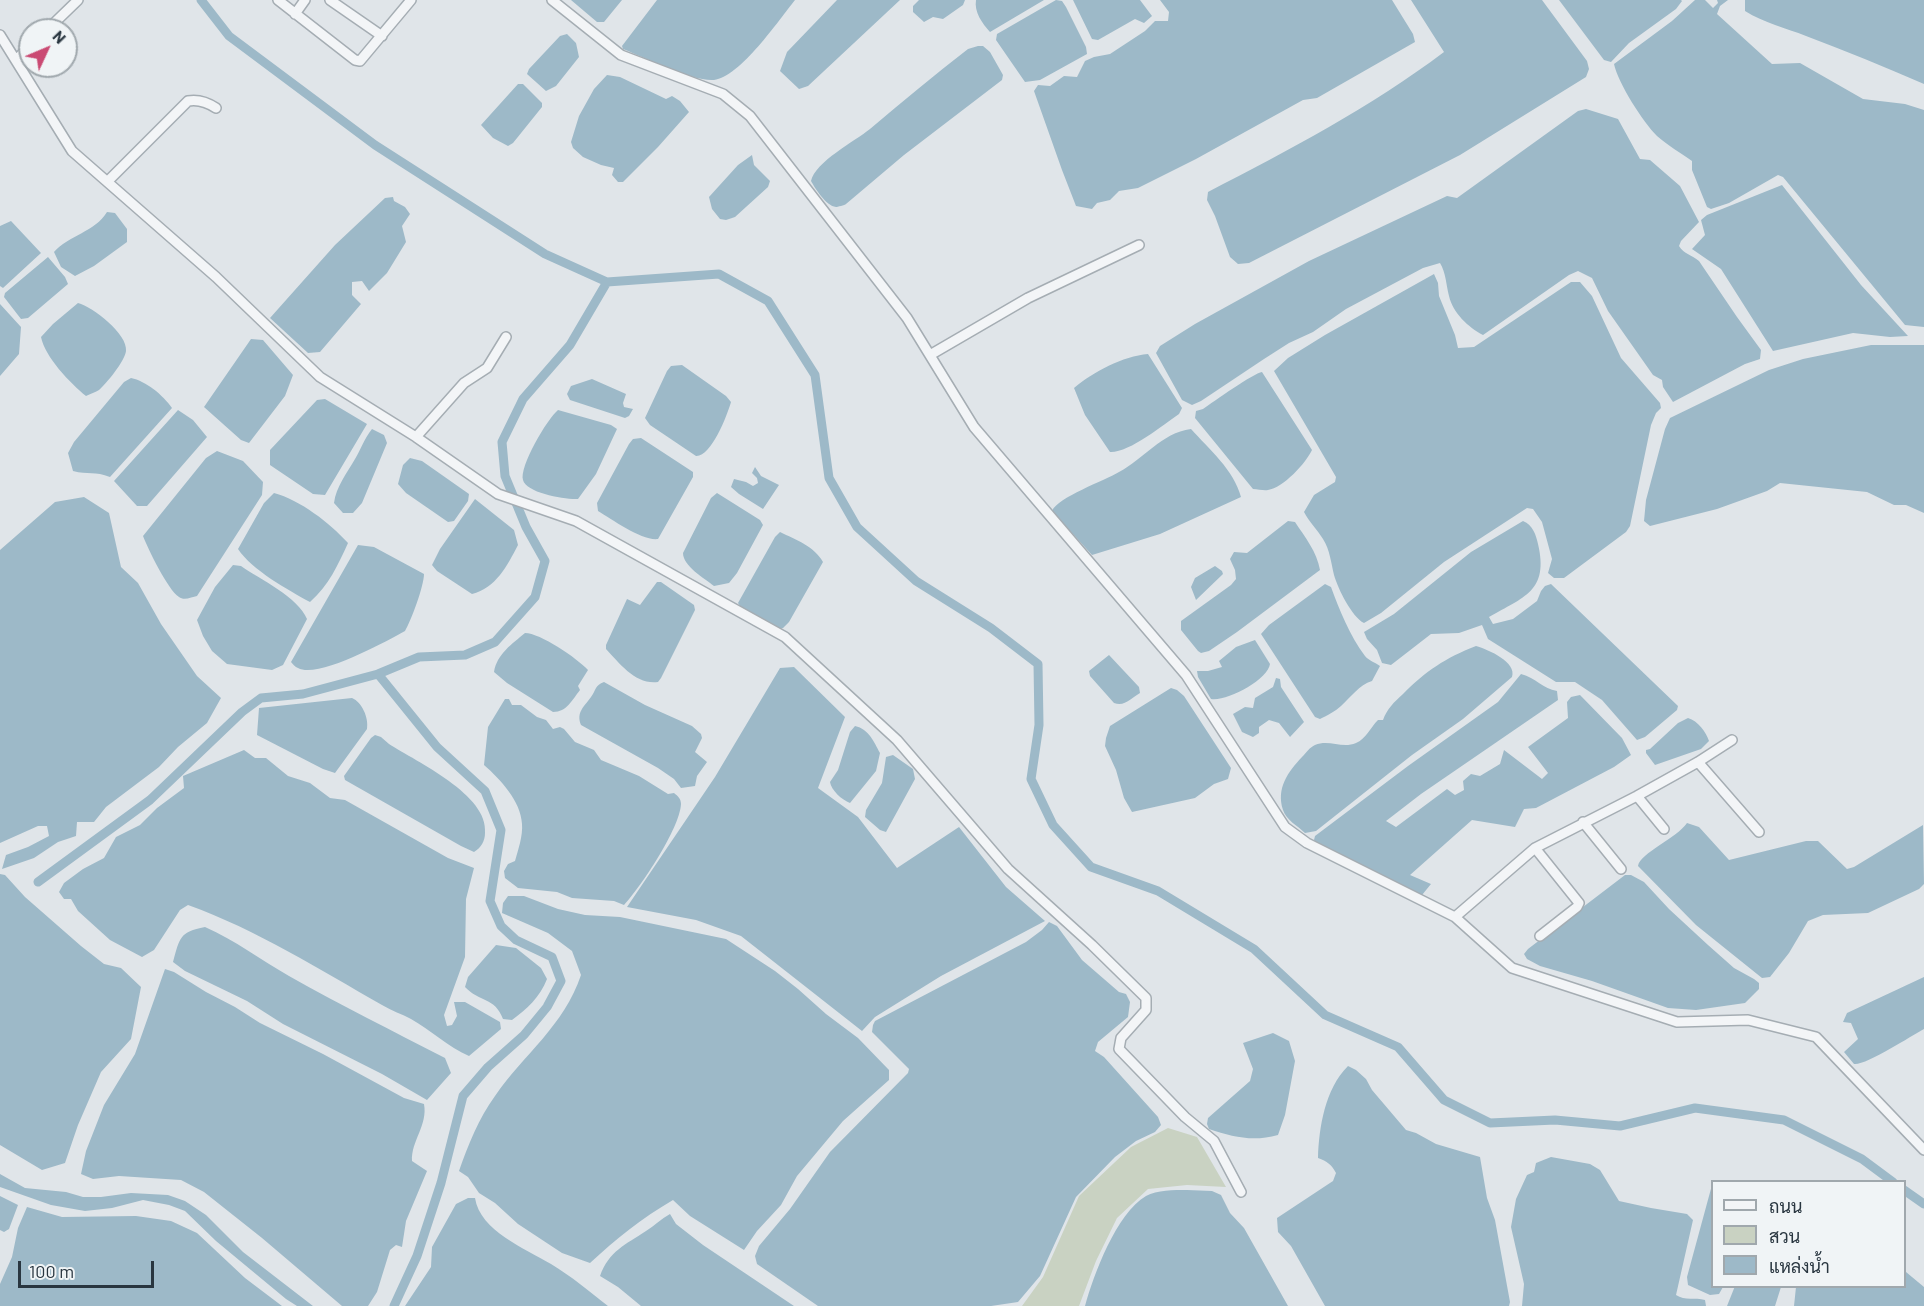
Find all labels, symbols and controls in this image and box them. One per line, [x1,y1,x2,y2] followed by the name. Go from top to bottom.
[18,18,78,78] north arrow
[49,26,70,47] text: N
[1711,1180,1906,1288] legend
[1769,1195,1802,1217] text: ถนน
[1769,1225,1800,1247] text: สวน
[21,1249,158,1287] scale bar
[1769,1255,1830,1277] text: แหล่งน้ำ
[29,1260,74,1282] text: 100 m

